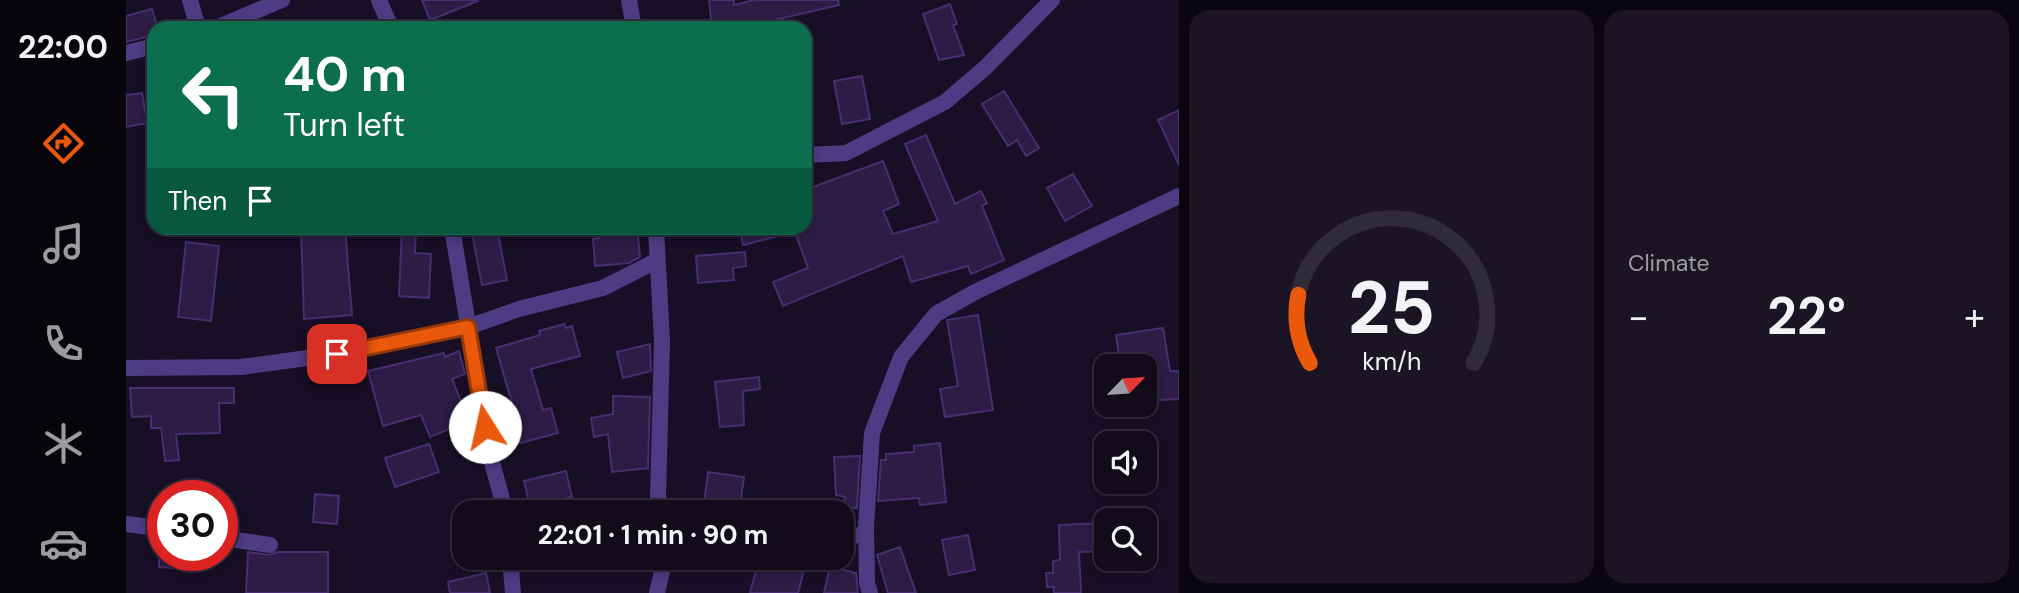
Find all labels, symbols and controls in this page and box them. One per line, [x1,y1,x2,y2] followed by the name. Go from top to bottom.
[18,26,108,68] text: 22:00
[283,42,407,106] text: 40 m
[168,49,259,140] icon: left
[283,104,405,146] text: Turn left
[39,119,88,168] icon: directions
[241,182,279,220] icon: arrive
[168,184,227,218] text: Then
[39,219,88,268] icon: music
[1628,248,1710,278] text: Climate
[1348,261,1435,356] text: 25
[1767,282,1846,350] text: 22°
[1628,292,1649,342] text: −
[1964,292,1985,342] text: +
[39,319,88,368] icon: phone
[307,324,367,384] pin
[318,335,356,373] icon: arrive
[1362,344,1421,377] text: km/h
[1094,354,1157,416] north arrow
[1094,354,1157,571] map controls
[448,390,522,464] position arrow
[39,419,88,468] icon: climate
[1094,431,1157,494] button: sound
[147,480,238,571] speed limit sign: 30
[1094,508,1157,571] button: search
[538,518,768,552] text: 22:01 · 1 min · 90 m
[39,519,88,568] icon: car

